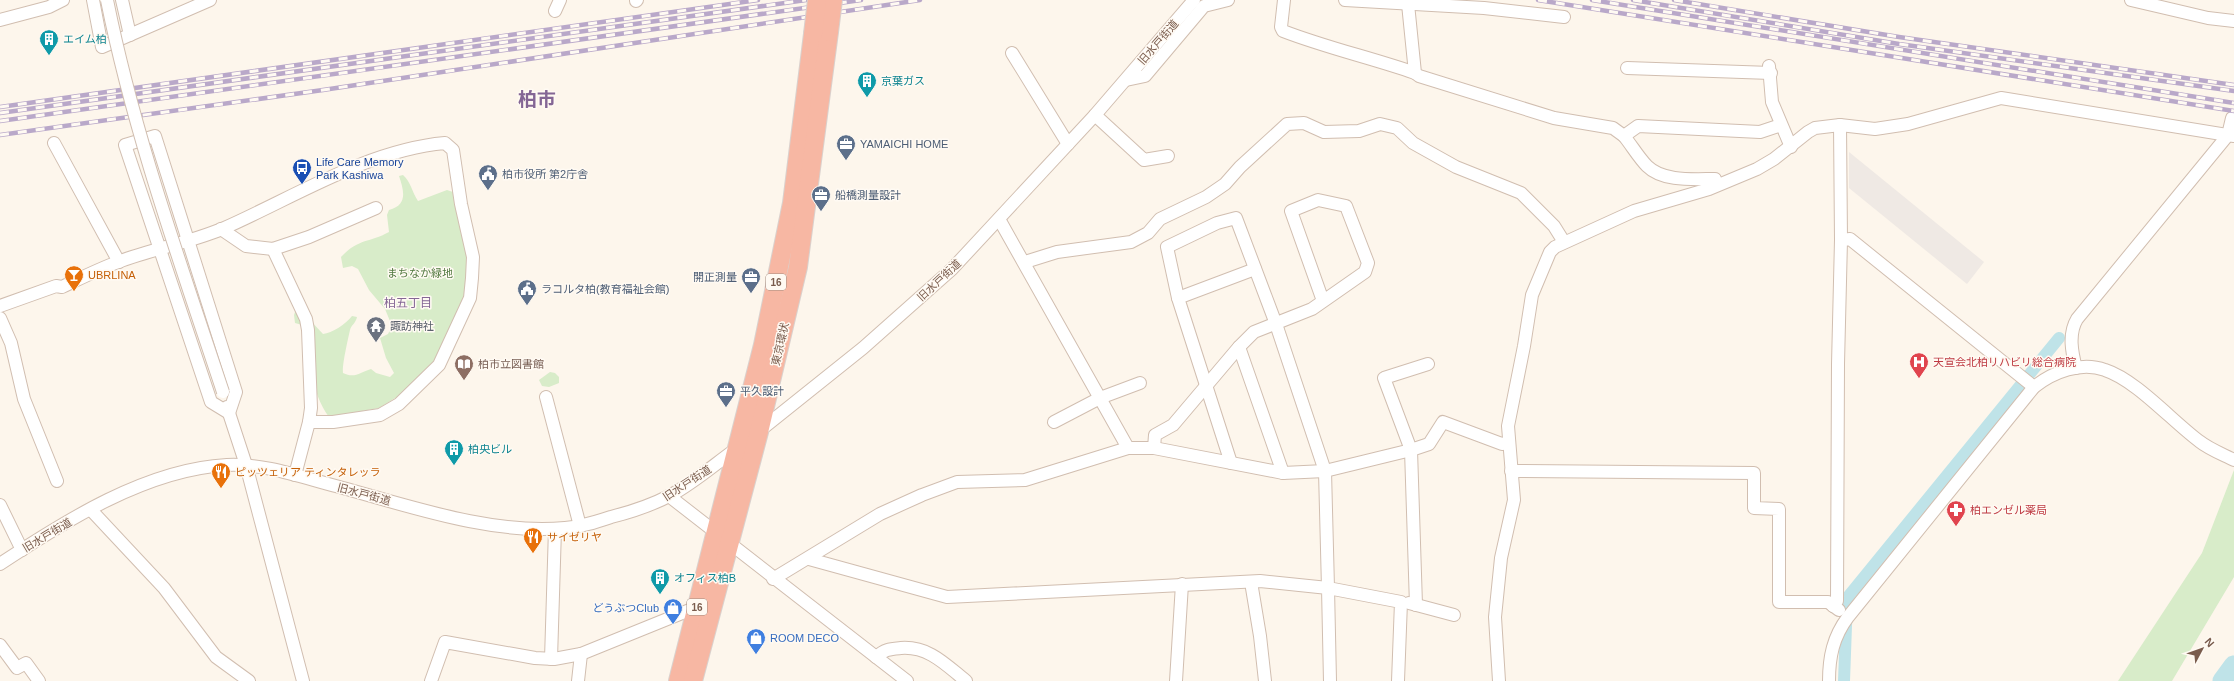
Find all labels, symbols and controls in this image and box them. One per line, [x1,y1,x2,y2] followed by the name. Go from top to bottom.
[1135,17,1181,67] street label: 旧水戸街道
[38,28,60,56] building icon: エイム柏
[63,33,107,45] place label: エイム柏
[856,70,878,98] building icon: 京葉ガス
[881,75,925,87] place label: 京葉ガス
[518,89,556,110] district label: 柏市
[835,133,857,161] office icon: YAMAICHI HOME
[860,138,948,150] place label: YAMAICHI HOME
[316,156,404,181] place label: Life Care Memory Park Kashiwa
[291,157,313,185] bus stop icon: Life Care Memory Park Kashiwa
[477,163,499,191] public building icon: 柏市役所 第2庁舎
[502,168,588,180] place label: 柏市役所 第2庁舎
[810,184,832,212] office icon: 船橋測量設計
[835,189,901,201] place label: 船橋測量設計
[915,257,963,303] street label: 旧水戸街道
[63,264,85,292] bar icon: UBRLINA
[740,266,762,294] office icon: 開正測量
[387,267,453,279] park label: まちなか緑地
[88,269,136,281] place label: UBRLINA
[693,271,737,283] place label: 開正測量
[766,274,786,290] road number: 16
[516,278,538,306] public building icon: ラコルタ柏(教育福祉会館)
[541,283,669,295] place label: ラコルタ柏(教育福祉会館)
[384,296,432,310] district label: 柏五丁目
[365,315,387,343] temple icon: 諏訪神社
[390,320,434,332] place label: 諏訪神社
[769,320,791,367] street label: 東京環状
[1908,351,1930,379] hospital icon: 天宣会北柏リハビリ総合病院
[453,353,475,381] library icon: 柏市立図書館
[1933,356,2076,368] place label: 天宣会北柏リハビリ総合病院
[478,358,544,370] place label: 柏市立図書館
[715,380,737,408] office icon: 平久設計
[740,385,784,397] place label: 平久設計
[443,438,465,466] building icon: 柏央ビル
[468,443,512,455] place label: 柏央ビル
[210,461,232,489] restaurant icon: ピッツェリア ティンタレッラ
[661,463,713,503] street label: 旧水戸街道
[235,466,380,478] place label: ピッツェリア ティンタレッラ
[336,481,392,507] street label: 旧水戸街道
[1945,499,1967,527] pharmacy icon: 柏エンゼル薬局
[1970,504,2047,516] place label: 柏エンゼル薬局
[20,516,74,554] street label: 旧水戸街道
[522,526,544,554] restaurant icon: サイゼリヤ
[547,531,602,543] place label: サイゼリヤ
[649,567,671,595] building icon: オフィス柏B
[674,572,736,584] place label: オフィス柏B
[662,597,684,625] shop icon: どうぶつClub
[687,599,707,615] road number: 16
[592,602,659,614] place label: どうぶつClub
[745,627,767,655] shop icon: ROOM DECO
[2182,629,2222,669] north arrow
[770,632,840,644] place label: ROOM DECO
[2202,636,2217,649] text: N

